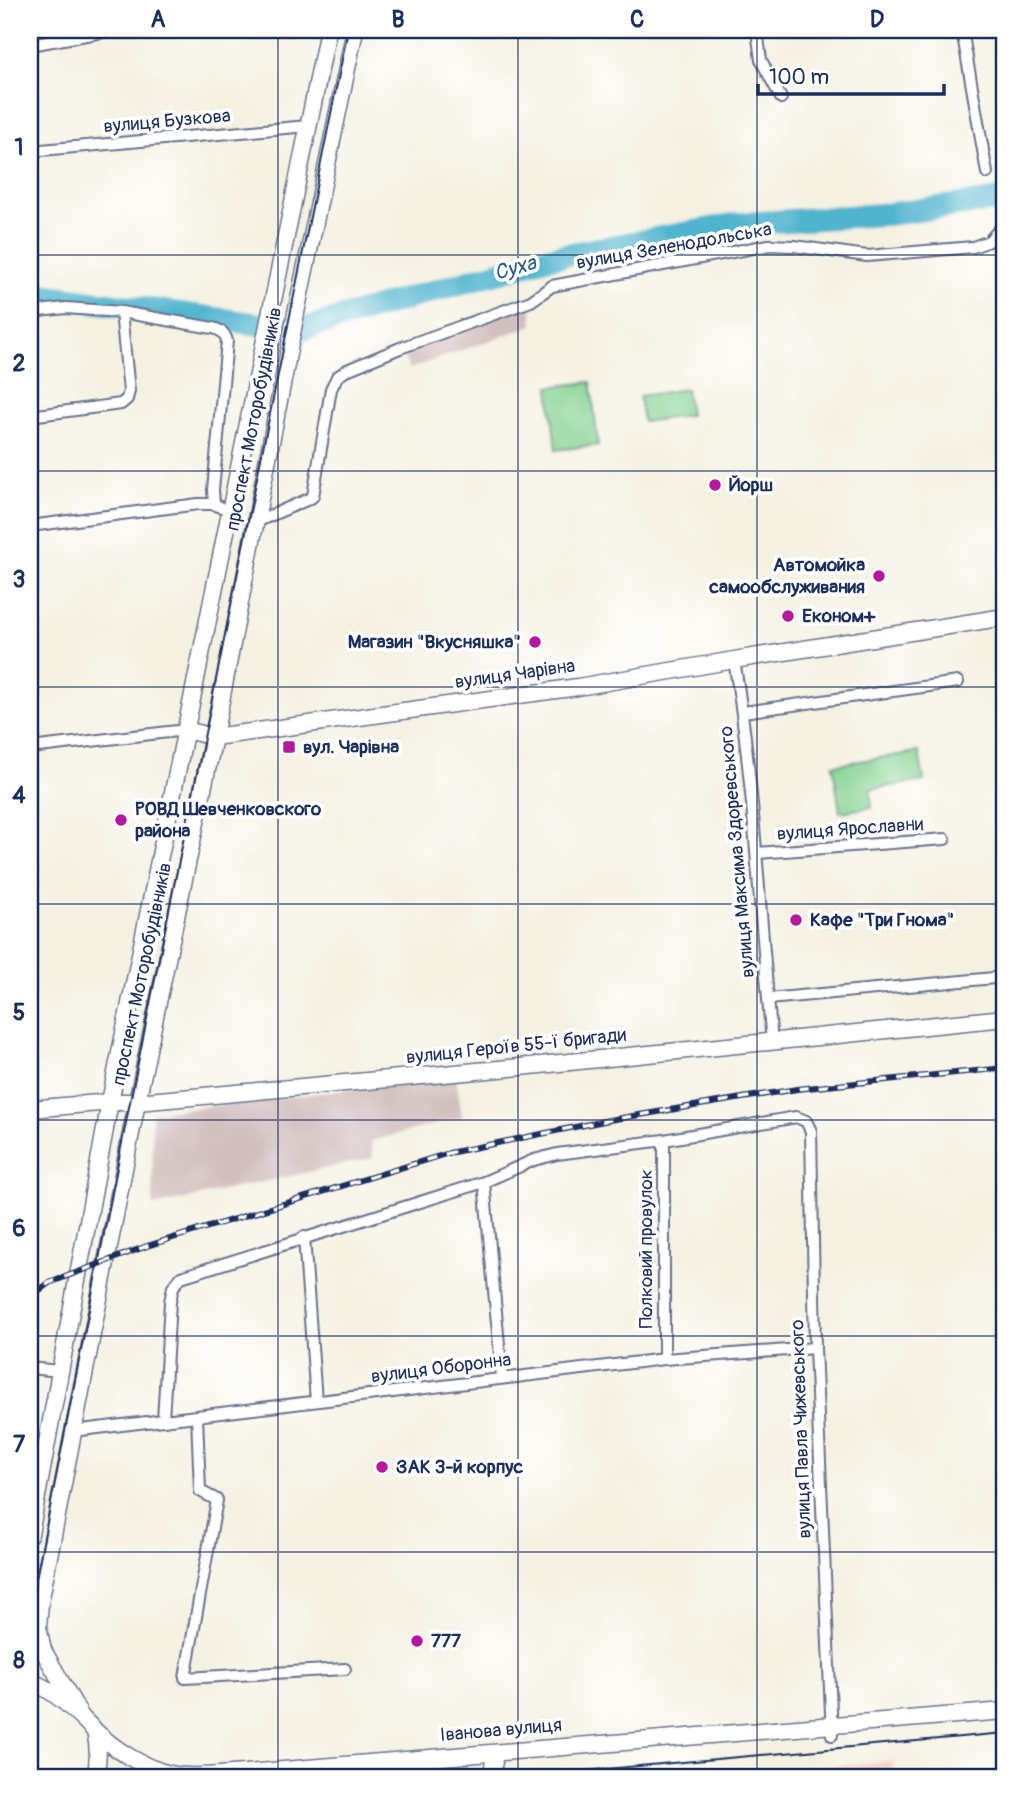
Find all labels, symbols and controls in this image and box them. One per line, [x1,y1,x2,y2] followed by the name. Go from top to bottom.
[151,5,166,34] text: A
[391,5,405,34] text: B
[630,5,644,34] text: C
[870,5,884,34] text: D
[758,52,944,96] scale bar
[769,64,829,91] text: 100 m
[102,103,232,139] street label: вулиця Бузкова
[15,133,24,162] text: 1
[574,217,774,275] street label: вулиця Зеленодольська
[491,249,540,287] water label: Суха
[221,305,287,533] street label: проспект Моторобудівників
[13,349,26,378] text: 2
[729,473,773,497] place label: Йорш
[707,477,723,493] marker: Йорш
[708,553,865,599] place label: Автомойка самообслуживания
[13,565,25,594] text: 3
[871,568,887,584] marker: Автомойка самообслуживания
[802,604,876,628] place label: Економ+
[780,608,796,624] marker: Економ+
[348,630,521,654] place label: Магазин "Вкусняшка"
[527,634,543,650] marker: Магазин "Вкусняшка"
[453,654,577,694] street label: вулиця Чарівна
[714,725,760,979] street label: вулиця Максима Здоревського
[303,735,399,759] place label: вул. Чарівна
[281,739,297,755] marker: вул. Чарівна
[12,781,26,810] text: 4
[135,797,322,843] place label: РОВД Шевченковского района
[113,812,129,828] marker: РОВД Шевченковского района
[776,812,925,846] street label: вулиця Ярославни
[107,860,177,1088] street label: проспект Моторобудівників
[810,908,954,932] place label: Кафе "Три Гнома"
[788,912,804,928] marker: Кафе "Три Гнома"
[13,998,25,1027] text: 5
[405,1022,628,1069] street label: вулиця Героїв 55-ї бригади
[634,1169,658,1328] street label: Полковий провулок
[12,1214,26,1243] text: 6
[785,1319,817,1539] street label: вулиця Павла Чижевського
[370,1347,513,1389] street label: вулиця Оборонна
[13,1430,26,1459] text: 7
[396,1455,523,1479] place label: ЗАК 3-й корпус
[374,1459,390,1475] marker: ЗАК 3-й корпус
[431,1629,462,1653] place label: 777
[409,1633,425,1649] marker: 777
[13,1646,25,1675] text: 8
[439,1713,563,1747] street label: Іванова вулиця

